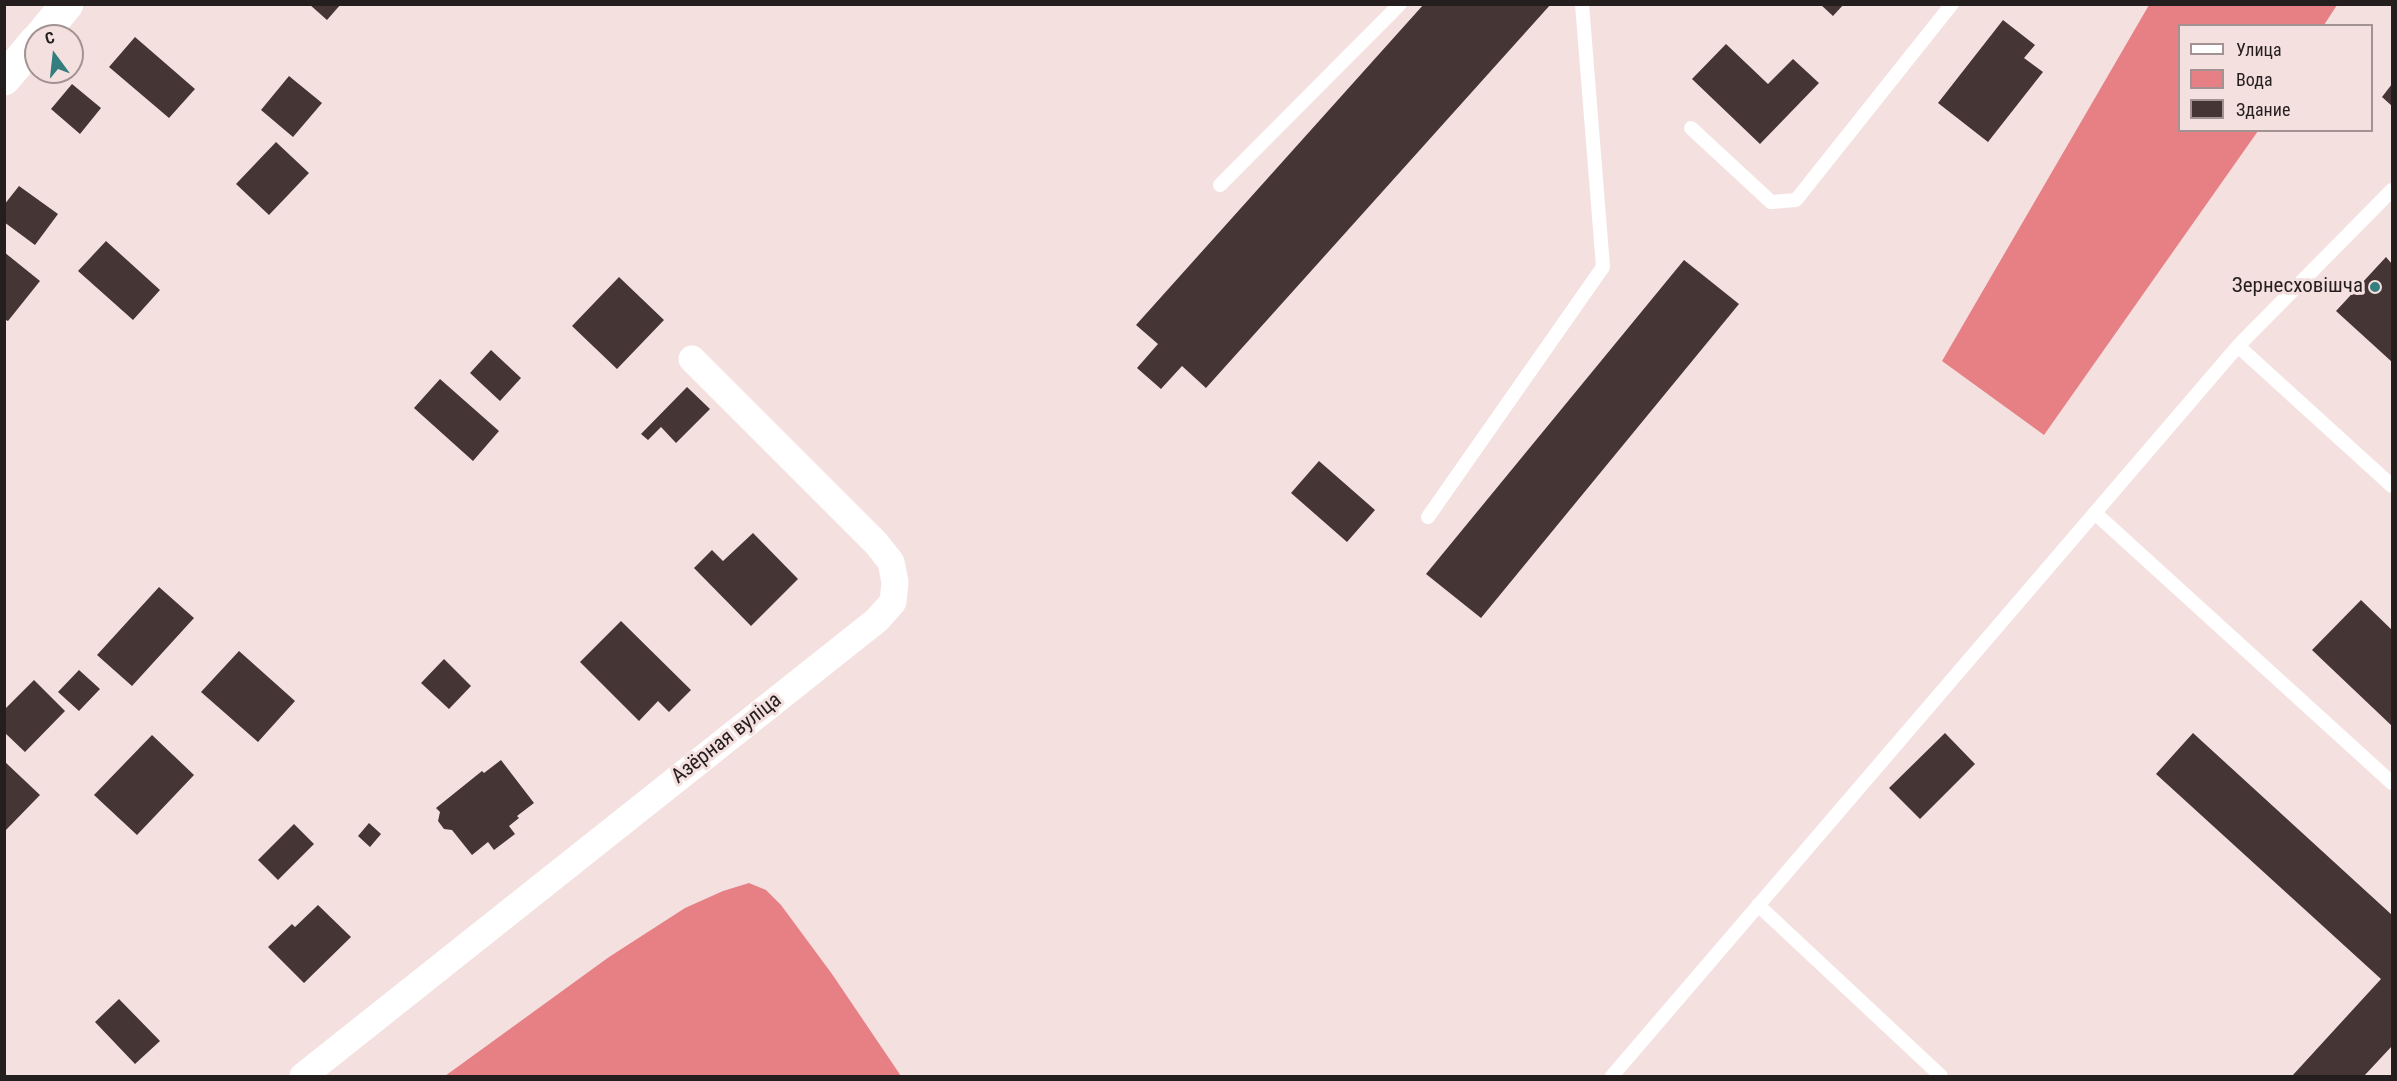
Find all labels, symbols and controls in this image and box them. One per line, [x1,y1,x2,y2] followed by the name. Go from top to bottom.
[24,24,84,84] north arrow
[2178,24,2373,132] legend
[43,28,57,48] text: С
[2236,39,2282,60] text: Улица
[2236,69,2273,90] text: Вода
[2236,99,2290,120] text: Здание
[2232,274,2363,300] place label: Зернесховішча
[2368,280,2382,294] marker: Зернесховішча
[667,688,787,790] street label: Азёрная вуліца

